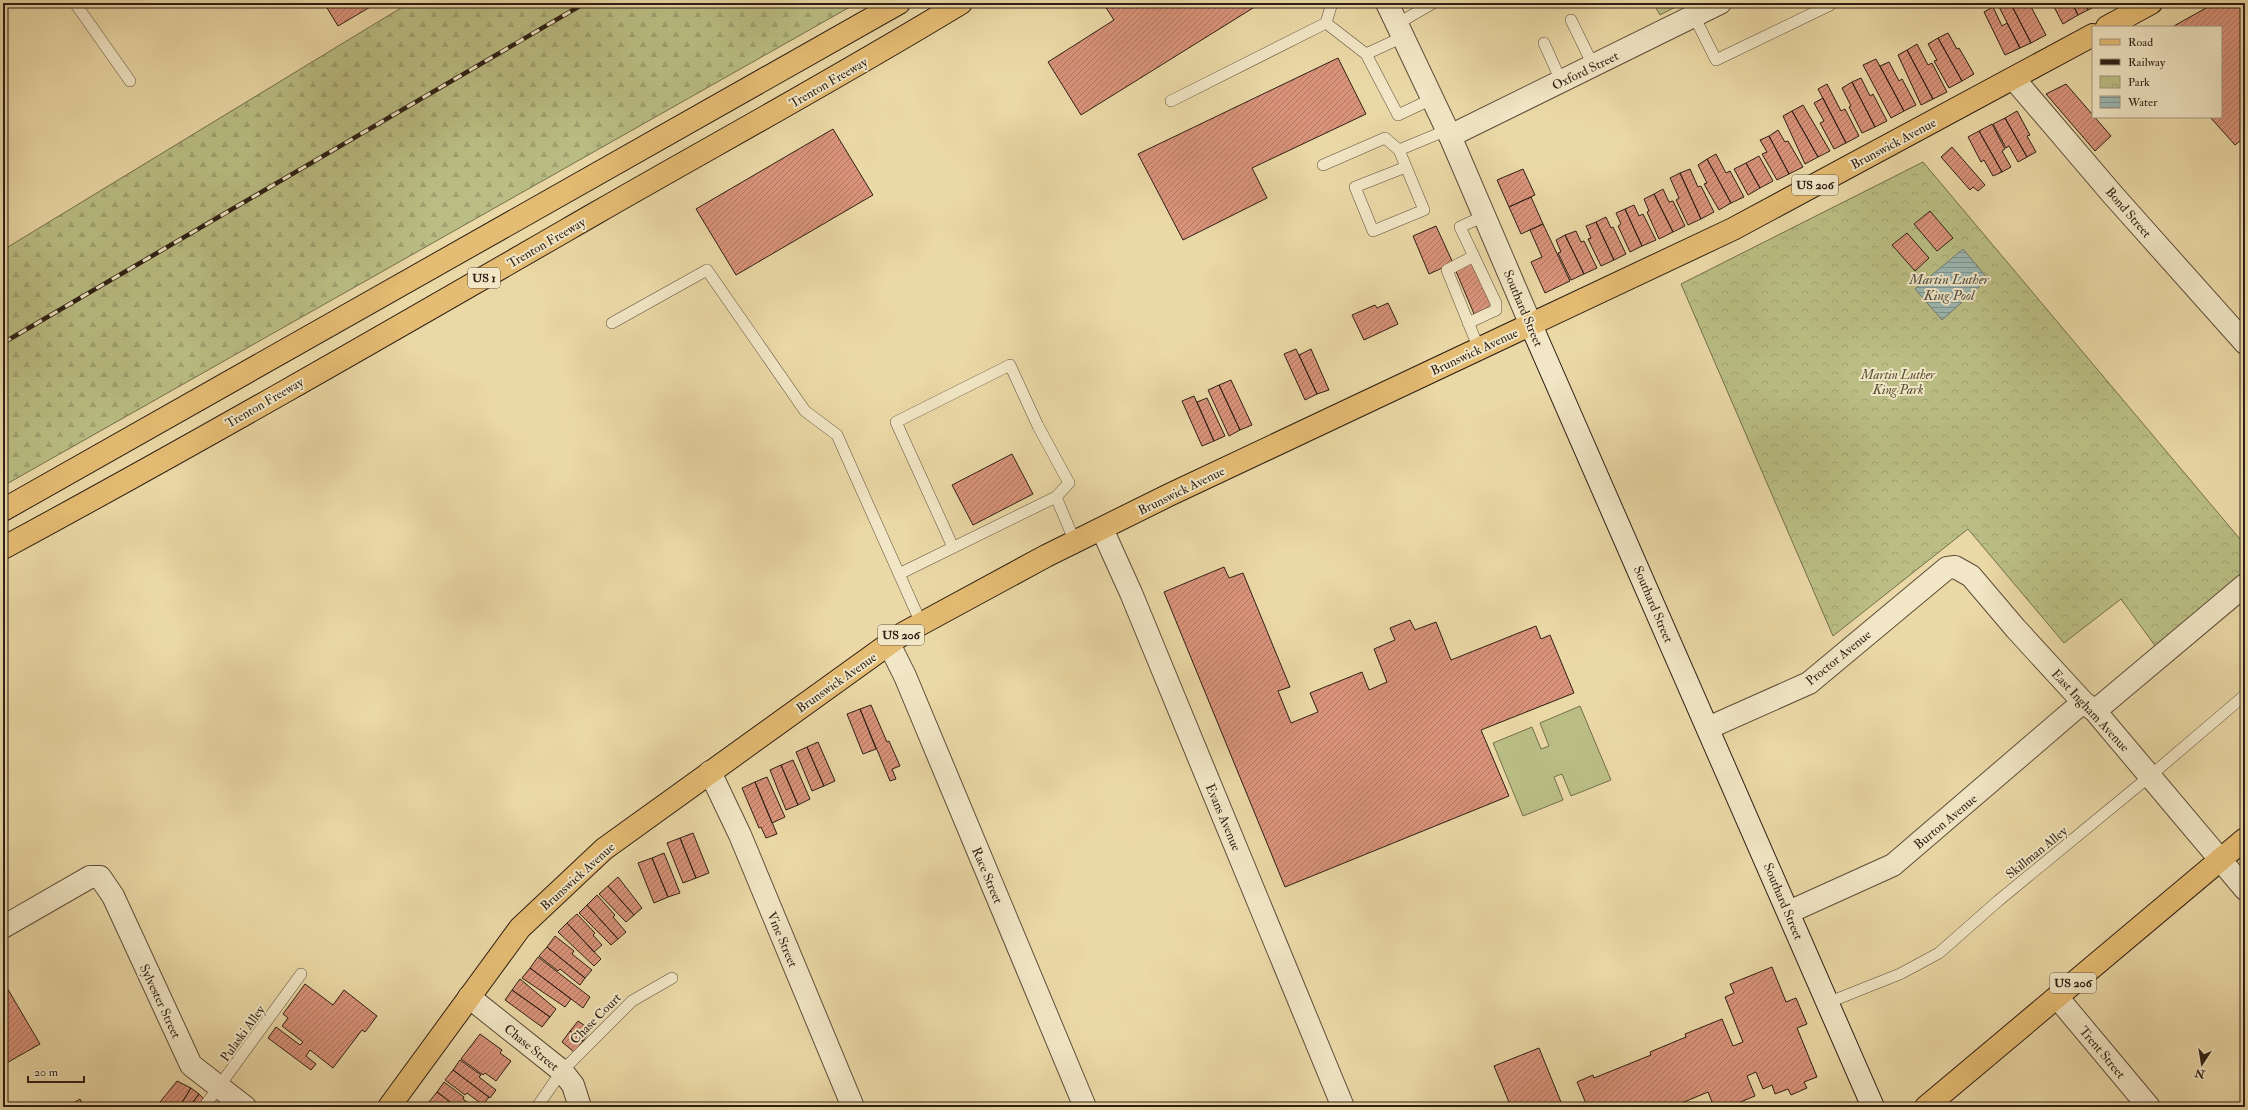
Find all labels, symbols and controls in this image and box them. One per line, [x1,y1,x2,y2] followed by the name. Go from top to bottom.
[2092,26,2222,118] legend
[2128,35,2153,50] text: Road
[1550,48,1621,94] street label: Oxford Street
[787,54,871,113] street label: Trenton Freeway
[2128,55,2166,70] text: Railway
[2128,75,2150,90] text: Park
[2127,95,2158,110] text: Water
[1848,114,1939,173] street label: Brunswick Avenue
[1792,175,1838,195] road number: US 206
[2102,184,2155,241] street label: Bond Street
[505,214,589,273] street label: Trenton Freeway
[468,268,500,288] road number: US 1
[1500,268,1546,349] street label: Southard Street
[1908,271,1990,304] water label: Martin Luther King Pool
[1428,324,1521,379] street label: Brunswick Avenue
[1860,367,1936,398] park label: Martin Luther King Park
[223,374,307,433] street label: Trenton Freeway
[1135,463,1228,519] street label: Brunswick Avenue
[1630,564,1676,645] street label: Southard Street
[878,625,924,645] road number: US 206
[1803,626,1875,689] street label: Proctor Avenue
[793,649,880,716] street label: Brunswick Avenue
[2048,666,2133,756] street label: East Ingham Avenue
[1202,781,1245,854] street label: Evans Avenue
[1911,790,1981,853] street label: Burton Avenue
[2003,823,2071,883] street label: Skillman Alley
[537,839,619,914] street label: Brunswick Avenue
[968,845,1006,906] street label: Race Street
[1760,861,1806,942] street label: Southard Street
[763,909,801,970] street label: Vine Street
[135,962,184,1041] street label: Sylvester Street
[2050,973,2096,993] road number: US 206
[567,990,625,1048] street label: Chase Court
[217,1002,270,1066] street label: Pulaski Alley
[501,1021,562,1075] street label: Chase Street
[2076,1023,2129,1082] street label: Trent Street
[2182,1044,2222,1084] north arrow
[28,1058,84,1084] scale bar
[34,1065,59,1080] text: 20 m
[2193,1066,2207,1081] text: N

